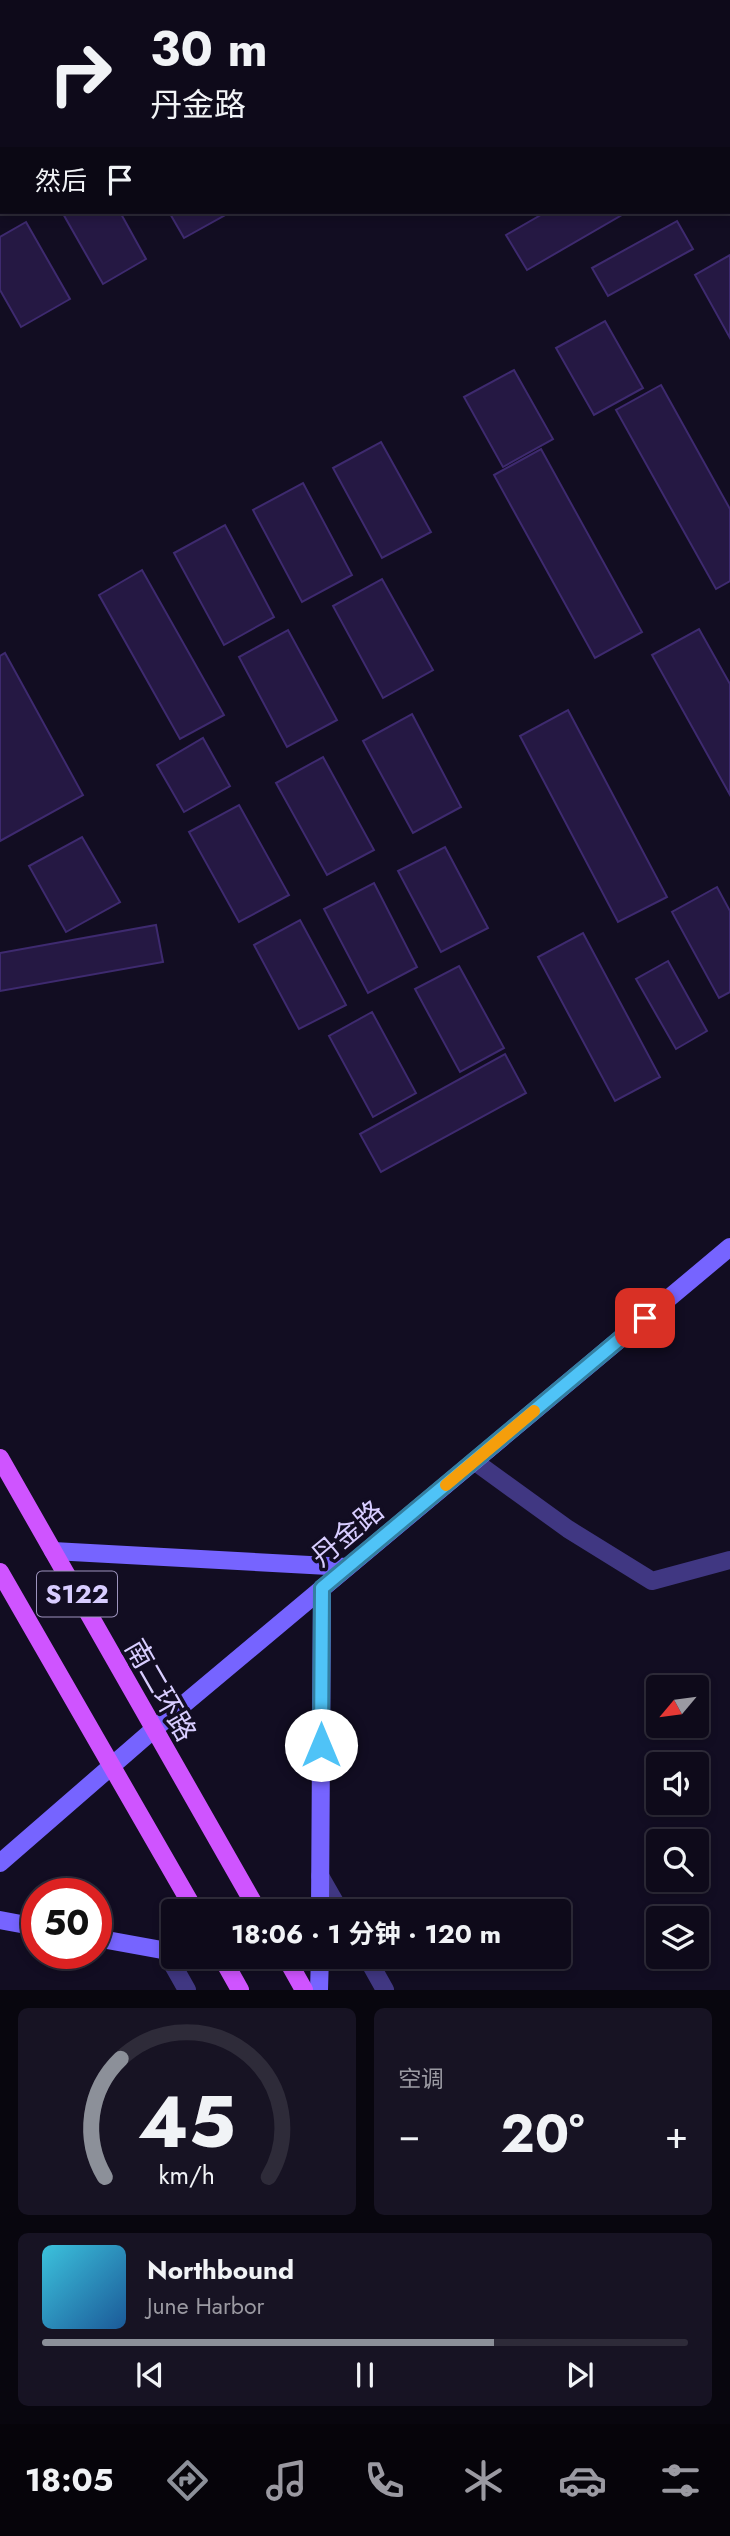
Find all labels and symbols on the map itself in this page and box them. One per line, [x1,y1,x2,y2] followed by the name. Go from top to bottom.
[615,1288,675,1348] pin
[302,1491,393,1576] street label: 丹金路
[37,1572,117,1616] road number: S122
[115,1631,206,1749] street label: 南二环路
[646,1675,709,1738] north arrow
[284,1708,358,1782] position arrow
[21,1878,112,1969] speed limit sign: 50

